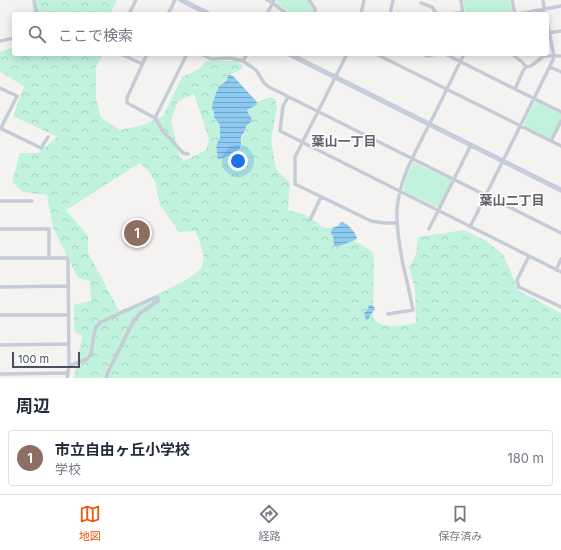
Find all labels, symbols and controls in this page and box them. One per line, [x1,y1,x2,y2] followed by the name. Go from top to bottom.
[12,12,549,56] search box
[26,23,48,45] icon: search
[58,26,133,45] text: ここで検索
[311,133,377,149] district label: 葉山一丁目
[228,151,248,171] your location
[479,192,545,208] district label: 葉山二丁目
[124,218,150,248] pin: 1
[12,350,80,369] scale bar
[18,352,49,366] text: 100 m
[16,396,50,416] text: 周辺
[55,440,190,459] text: 市立自由ヶ丘小学校
[27,450,33,466] text: 1
[507,450,544,466] text: 180 m
[55,461,81,477] text: 学校
[79,503,101,543] tab: 地図
[258,503,280,543] tab: 経路
[438,503,482,543] tab: 保存済み

